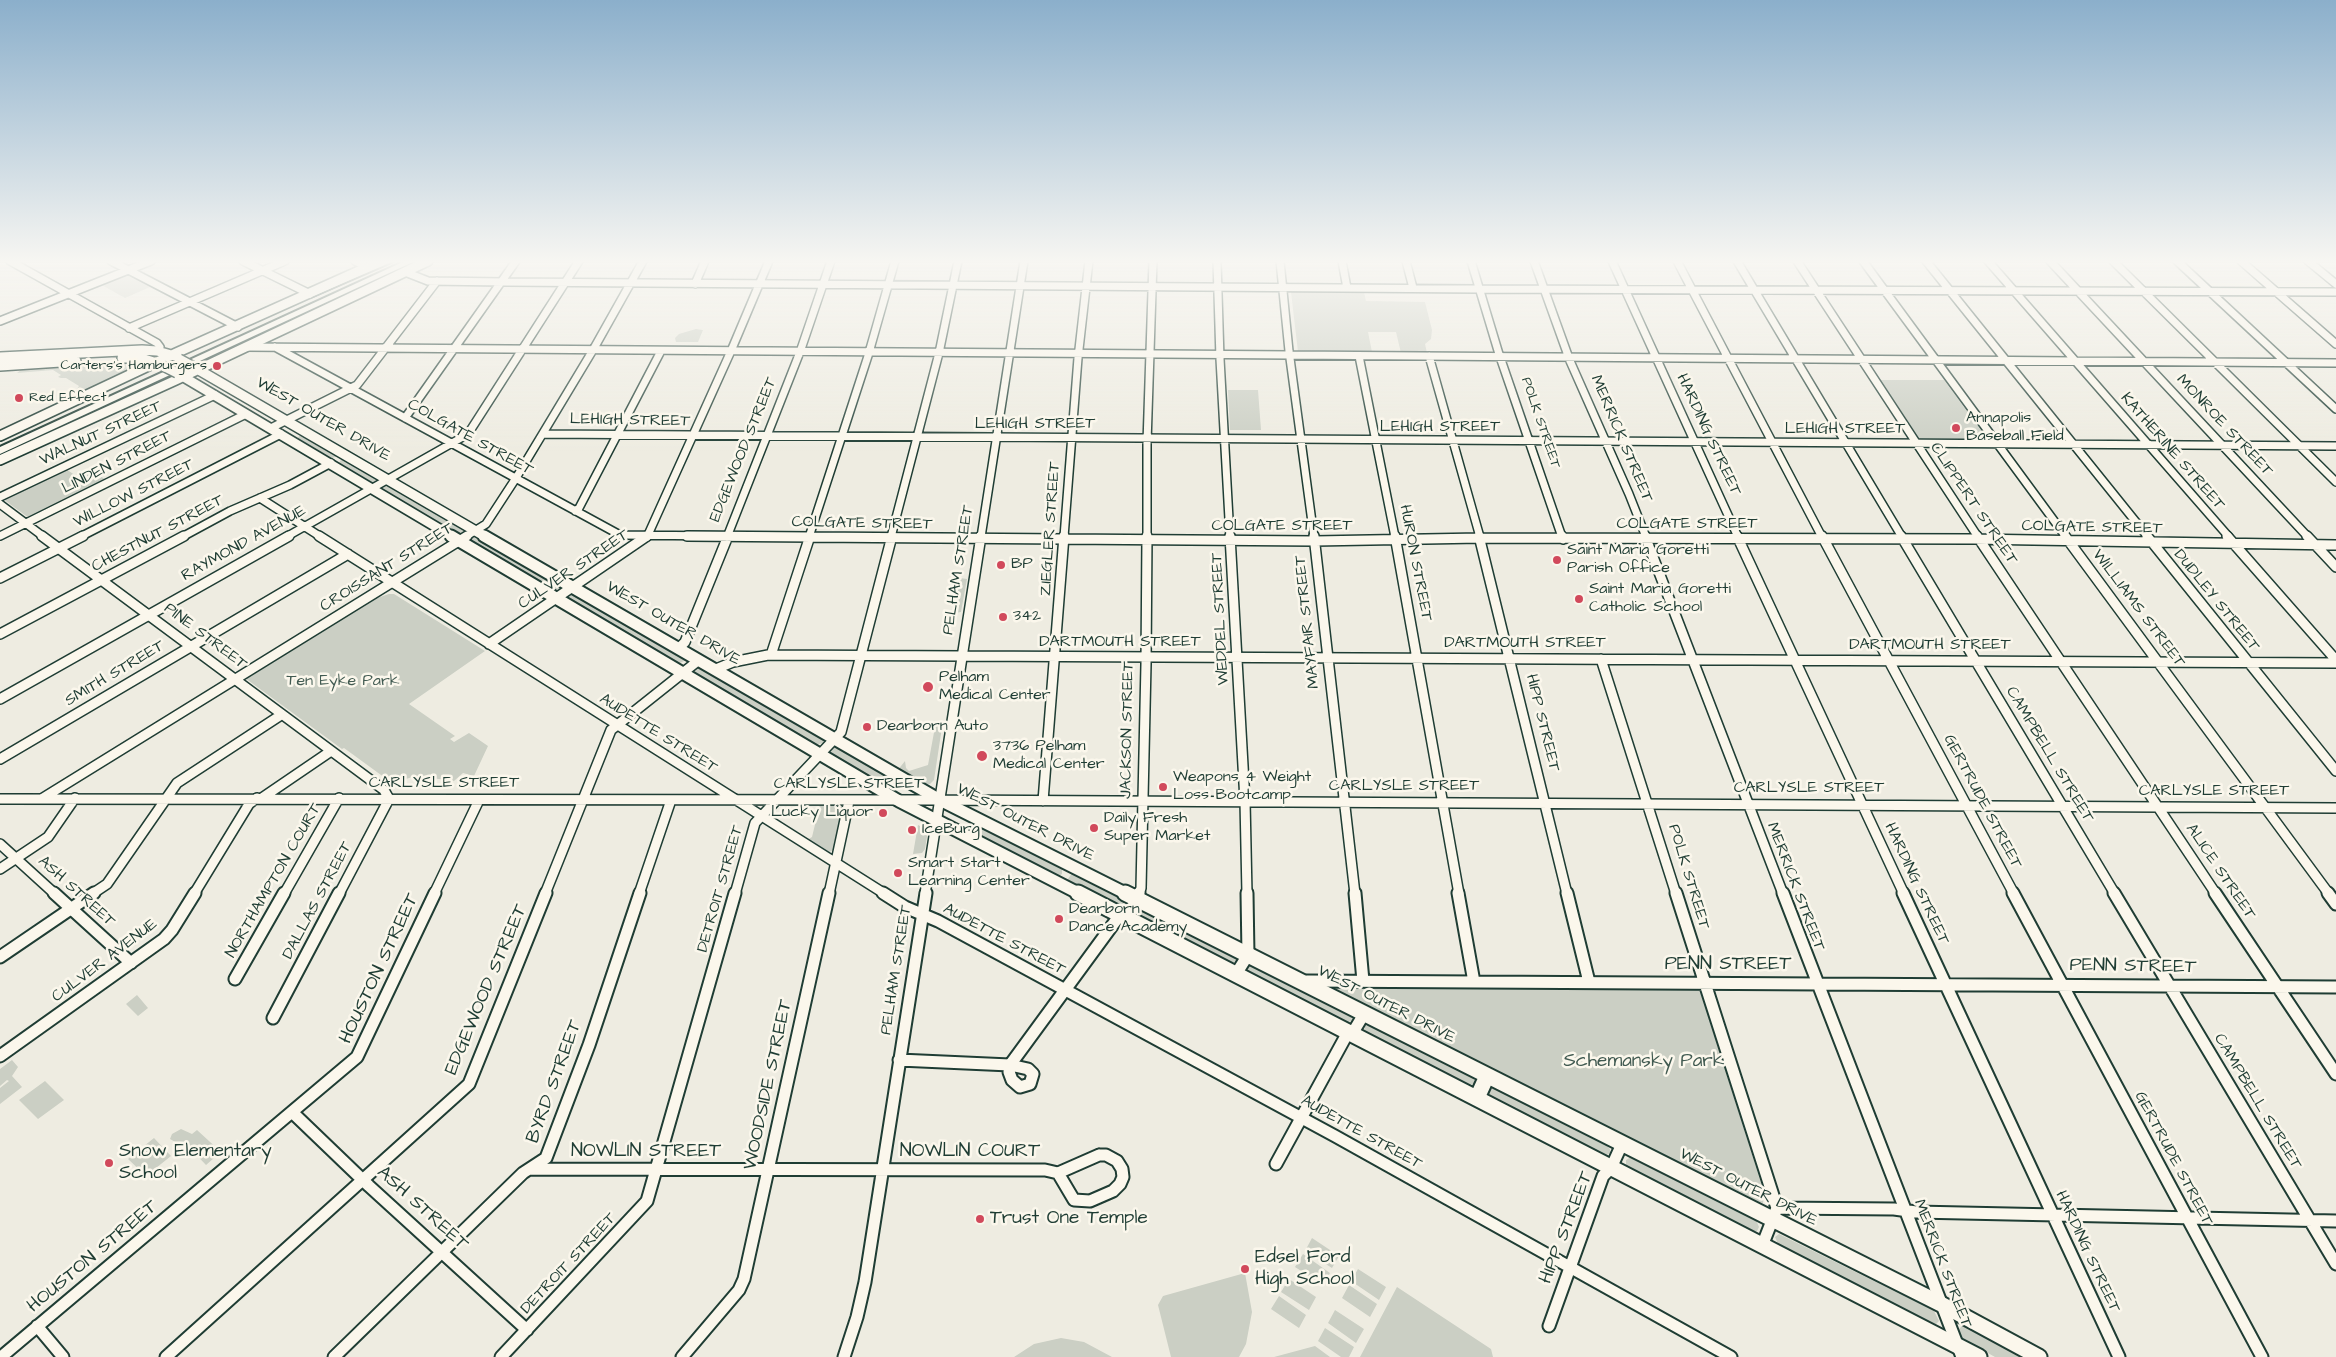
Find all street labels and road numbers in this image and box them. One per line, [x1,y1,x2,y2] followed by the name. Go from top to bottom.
[1671,371,1745,499] street label: HARDING STREET
[2172,371,2276,481] street label: MONROE STREET
[1586,373,1656,505] street label: MERRICK STREET
[252,374,394,466] street label: WEST OUTER DRIVE
[706,375,782,525] street label: EDGEWOOD STREET
[1517,375,1563,471] street label: POLK STREET
[2116,389,2228,515] street label: KATHERINE STREET
[404,395,536,481] street label: COLGATE STREET
[37,397,165,471] street label: WALNUT STREET
[570,410,690,432] street label: LEHIGH STREET
[975,415,1095,435] street label: LEHIGH STREET
[1380,418,1500,438] street label: LEHIGH STREET
[1785,420,1905,440] street label: LEHIGH STREET
[59,427,175,499] street label: LINDEN STREET
[1925,439,2021,569] street label: CLIPPERT STREET
[71,455,197,533] street label: WILLOW STREET
[1037,461,1065,597] street label: ZIEGLER STREET
[89,491,227,577] street label: CHESTNUT STREET
[178,502,310,586] street label: RAYMOND AVENUE
[1394,503,1436,623] street label: HURON STREET
[939,504,979,636] street label: PELHAM STREET
[791,513,933,535] street label: COLGATE STREET
[1617,515,1757,535] street label: COLGATE STREET
[1212,517,1352,537] street label: COLGATE STREET
[2021,517,2163,539] street label: COLGATE STREET
[317,519,457,617] street label: CROISSANT STREET
[515,526,633,614] street label: CULVER STREET
[2087,546,2189,672] street label: WILLIAMS STREET
[2169,546,2263,656] street label: DUDLEY STREET
[1208,552,1234,686] street label: WEDDEL STREET
[1291,554,1325,690] street label: MAYFAIR STREET
[602,578,744,670] street label: WEST OUTER DRIVE
[160,600,250,674] street label: PINE STREET
[1039,633,1201,653] street label: DARTMOUTH STREET
[1444,634,1606,654] street label: DARTMOUTH STREET
[1849,636,2011,656] street label: DARTMOUTH STREET
[62,637,168,711] street label: SMITH STREET
[1117,661,1139,799] street label: JACKSON STREET
[1521,672,1563,774] street label: HIPP STREET
[2001,684,2097,826] street label: CAMPBELL STREET
[595,690,721,778] street label: AUDETTE STREET
[1939,732,2025,872] street label: GERTRUDE STREET
[369,774,519,794] street label: CARLYSLE STREET
[774,775,924,795] street label: CARLYSLE STREET
[1329,777,1479,797] street label: CARLYSLE STREET
[1734,779,1884,799] street label: CARLYSLE STREET
[953,780,1097,866] street label: WEST OUTER DRIVE
[2139,782,2289,802] street label: CARLYSLE STREET
[222,800,326,962] street label: NORTHAMPTON COURT
[1762,820,1828,954] street label: MERRICK STREET
[1879,820,1953,948] street label: HARDING STREET
[2181,820,2259,924] street label: ALICE STREET
[1663,822,1713,932] street label: POLK STREET
[694,823,748,955] street label: DETROIT STREET
[279,839,357,963] street label: DALLAS STREET
[33,852,119,932] street label: ASH STREET
[335,890,425,1048] street label: HOUSTON STREET
[940,900,1068,980] street label: AUDETTE STREET
[441,901,533,1079] street label: EDGEWOOD STREET
[877,904,917,1036] street label: PELHAM STREET
[49,915,161,1007] street label: CULVER AVENUE
[1665,954,1791,976] street label: PENN STREET
[2069,954,2197,980] street label: PENN STREET
[1314,962,1458,1048] street label: WEST OUTER DRIVE
[740,998,798,1172] street label: WOODSIDE STREET
[522,1017,588,1147] street label: BYRD STREET
[2209,1031,2305,1173] street label: CAMPBELL STREET
[2130,1089,2216,1229] street label: GERTRUDE STREET
[1297,1092,1425,1174] street label: AUDETTE STREET
[571,1141,721,1163] street label: NOWLIN STREET
[900,1141,1040,1163] street label: NOWLIN COURT
[1676,1145,1820,1231] street label: WEST OUTER DRIVE
[371,1162,473,1256] street label: ASH STREET
[1535,1169,1599,1287] street label: HIPP STREET
[2050,1188,2124,1316] street label: HARDING STREET
[23,1196,163,1318] street label: HOUSTON STREET
[1909,1197,1975,1331] street label: MERRICK STREET
[517,1209,621,1319] street label: DETROIT STREET

